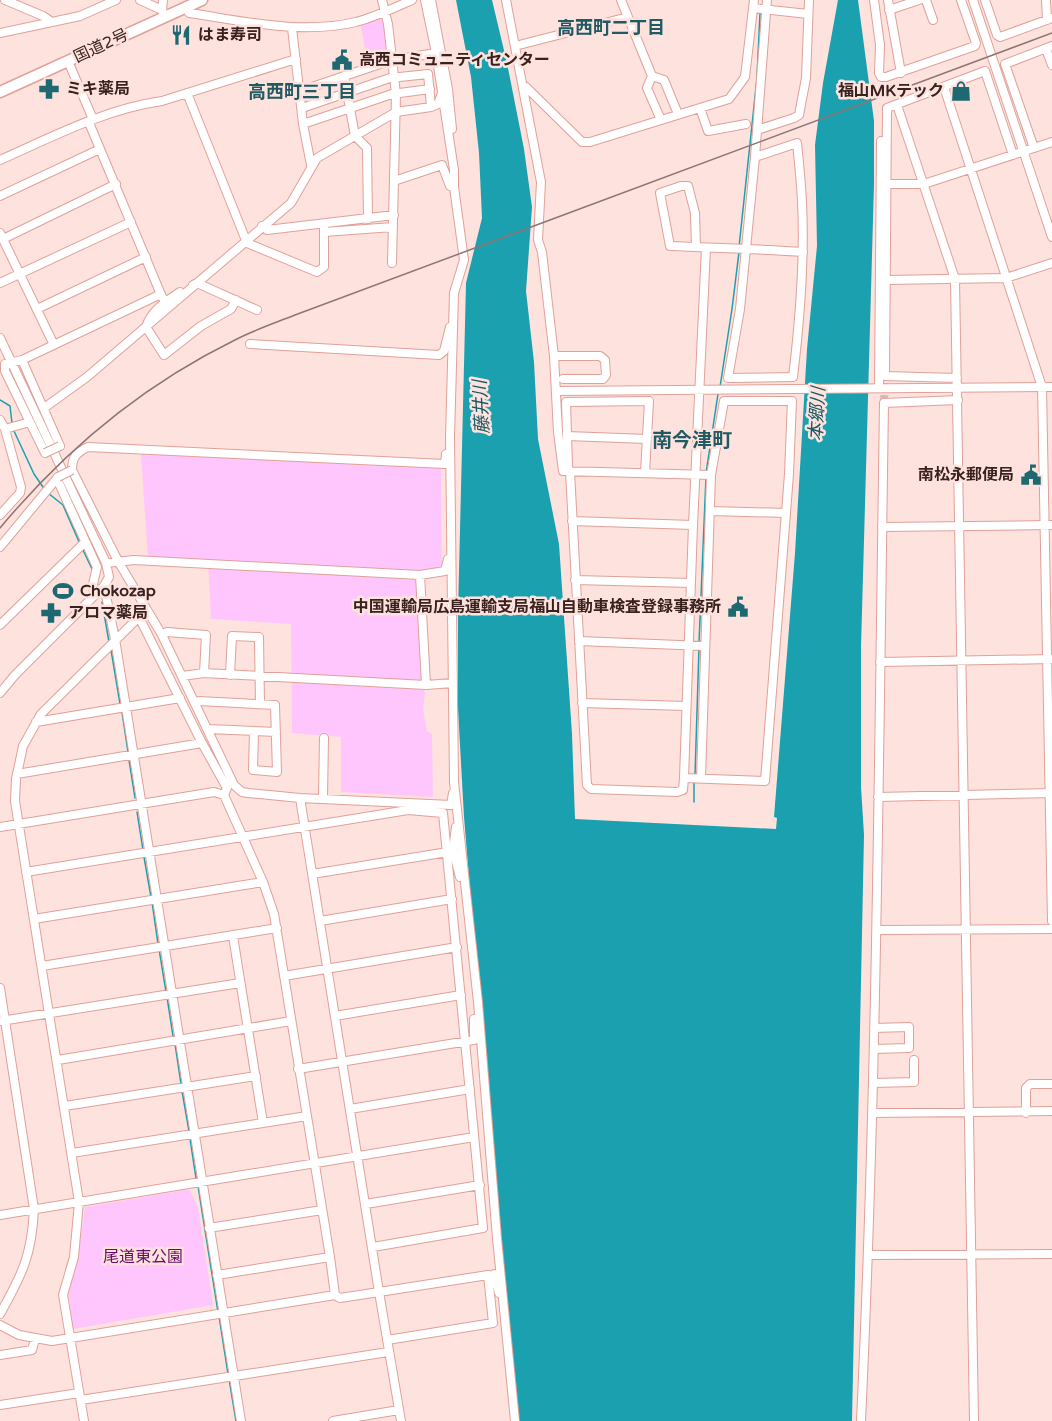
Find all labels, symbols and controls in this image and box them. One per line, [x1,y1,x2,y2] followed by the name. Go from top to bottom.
[557,17,665,39] district label: 高西町二丁目
[169,23,193,47] restaurant icon: はま寿司
[70,25,132,67] street label: 国道2号
[198,25,262,45] place label: はま寿司
[330,48,354,72] public building icon: 高西コミュニティセンター
[359,50,550,70] place label: 高西コミュニティセンター
[37,77,61,101] pharmacy icon: ミキ薬局
[66,79,130,99] place label: ミキ薬局
[949,79,973,103] shop icon: 福山MKテック
[248,81,356,103] district label: 高西町三丁目
[838,81,944,101] place label: 福山MKテック
[468,377,493,435] water label: 藤井川
[805,384,830,442] water label: 本郷川
[652,429,732,453] district label: 南今津町
[1019,463,1043,487] public building icon: 南松永郵便局
[918,465,1014,485] place label: 南松永郵便局
[51,579,75,603] sports icon: Chokozap
[80,581,156,601] place label: Chokozap
[726,595,750,619] public building icon: 中国運輸局広島運輸支局福山自動車検査登録事務所
[353,597,721,617] place label: 中国運輸局広島運輸支局福山自動車検査登録事務所
[39,601,63,625] pharmacy icon: アロマ薬局
[68,603,148,623] place label: アロマ薬局
[103,1247,183,1267] park label: 尾道東公園

